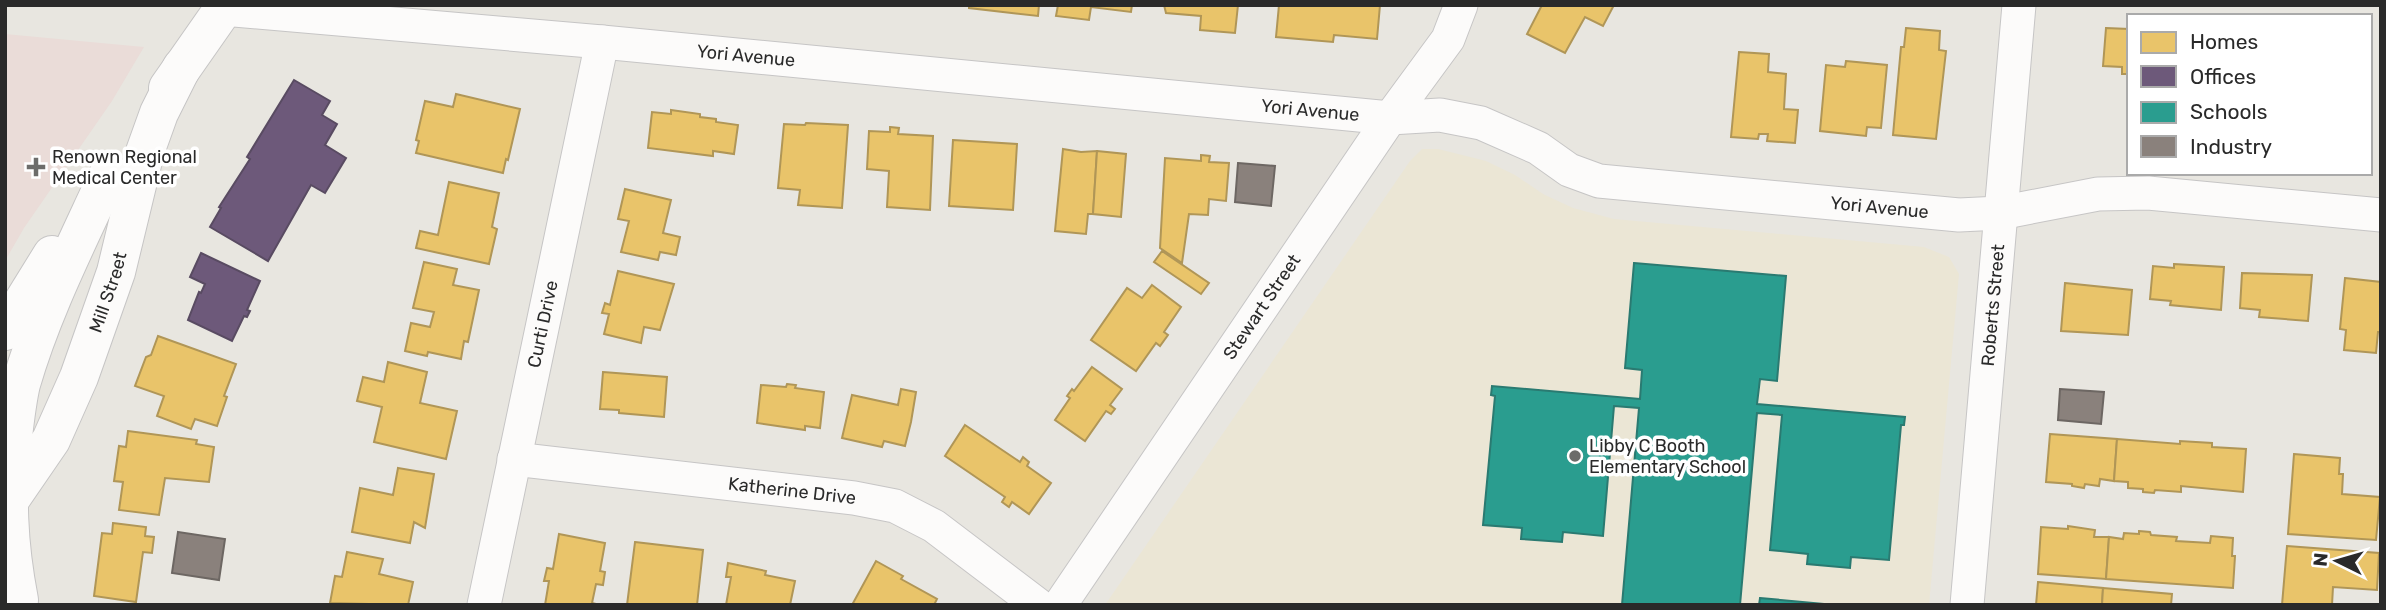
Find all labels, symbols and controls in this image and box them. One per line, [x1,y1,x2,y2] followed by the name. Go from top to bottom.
[2127,14,2372,175] legend
[2190,29,2258,54] text: Homes
[696,40,796,72] street label: Yori Avenue
[2190,64,2256,89] text: Offices
[1260,95,1360,126] street label: Yori Avenue
[2190,99,2267,124] text: Schools
[2190,134,2272,159] text: Industry
[52,146,197,189] place label: Renown Regional Medical Center
[26,157,46,177] marker: Renown Regional Medical Center
[1829,192,1930,223] street label: Yori Avenue
[1977,243,2009,367] street label: Roberts Street
[85,250,131,336] street label: Mill Street
[1218,250,1305,364] street label: Stewart Street
[523,278,563,370] street label: Curti Drive
[1589,435,1746,478] place label: Libby C Booth Elementary School
[1567,448,1583,464] marker: Libby C Booth Elementary School
[727,473,857,509] street label: Katherine Drive
[2302,526,2372,596] north arrow
[2309,552,2333,567] text: N

